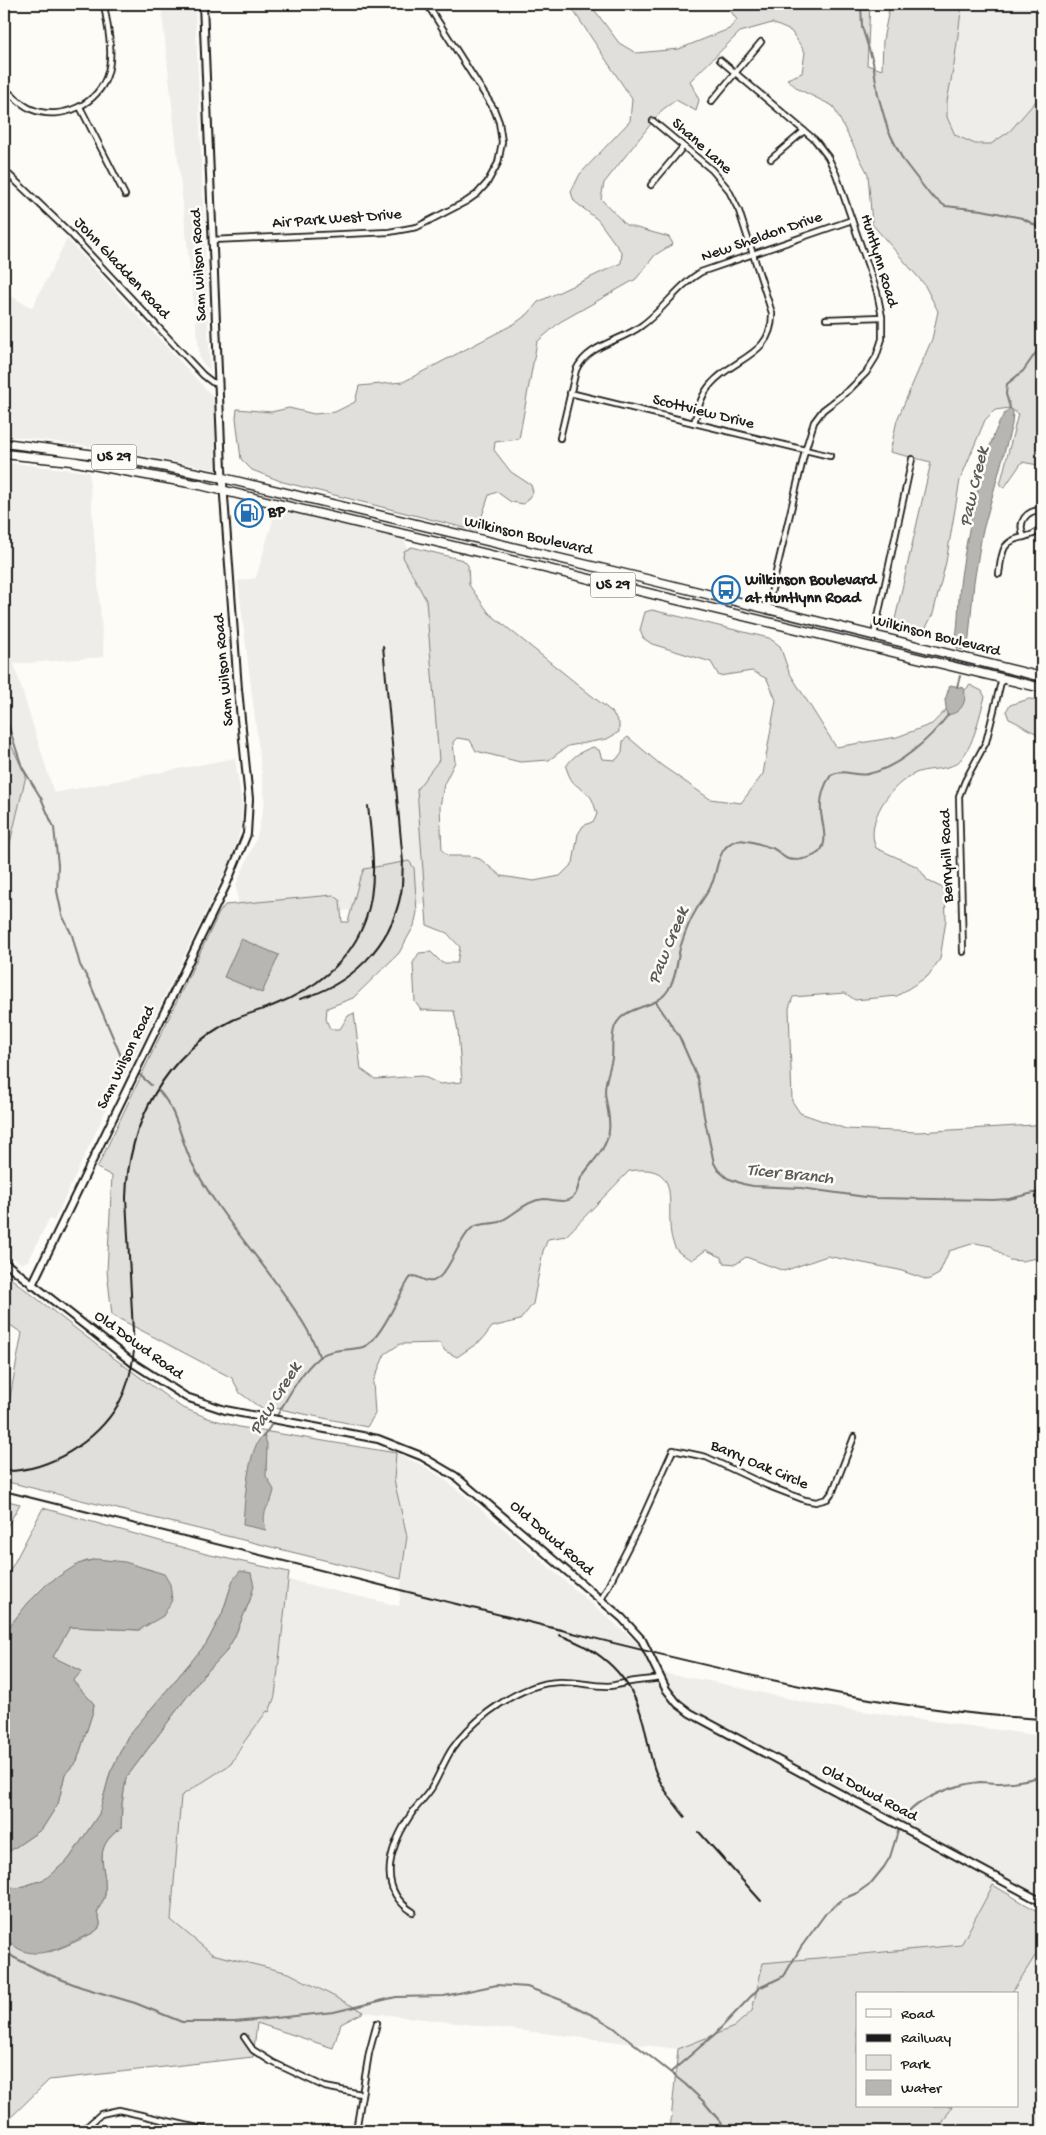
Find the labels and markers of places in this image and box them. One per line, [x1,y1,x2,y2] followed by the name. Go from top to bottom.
[234,498,264,528] fuel station icon: BP
[267,504,286,523] place label: BP
[744,572,878,609] place label: Wilkinson Boulevard at Huntlynn Road
[711,575,741,605] bus stop icon: Wilkinson Boulevard at Huntlynn Road

